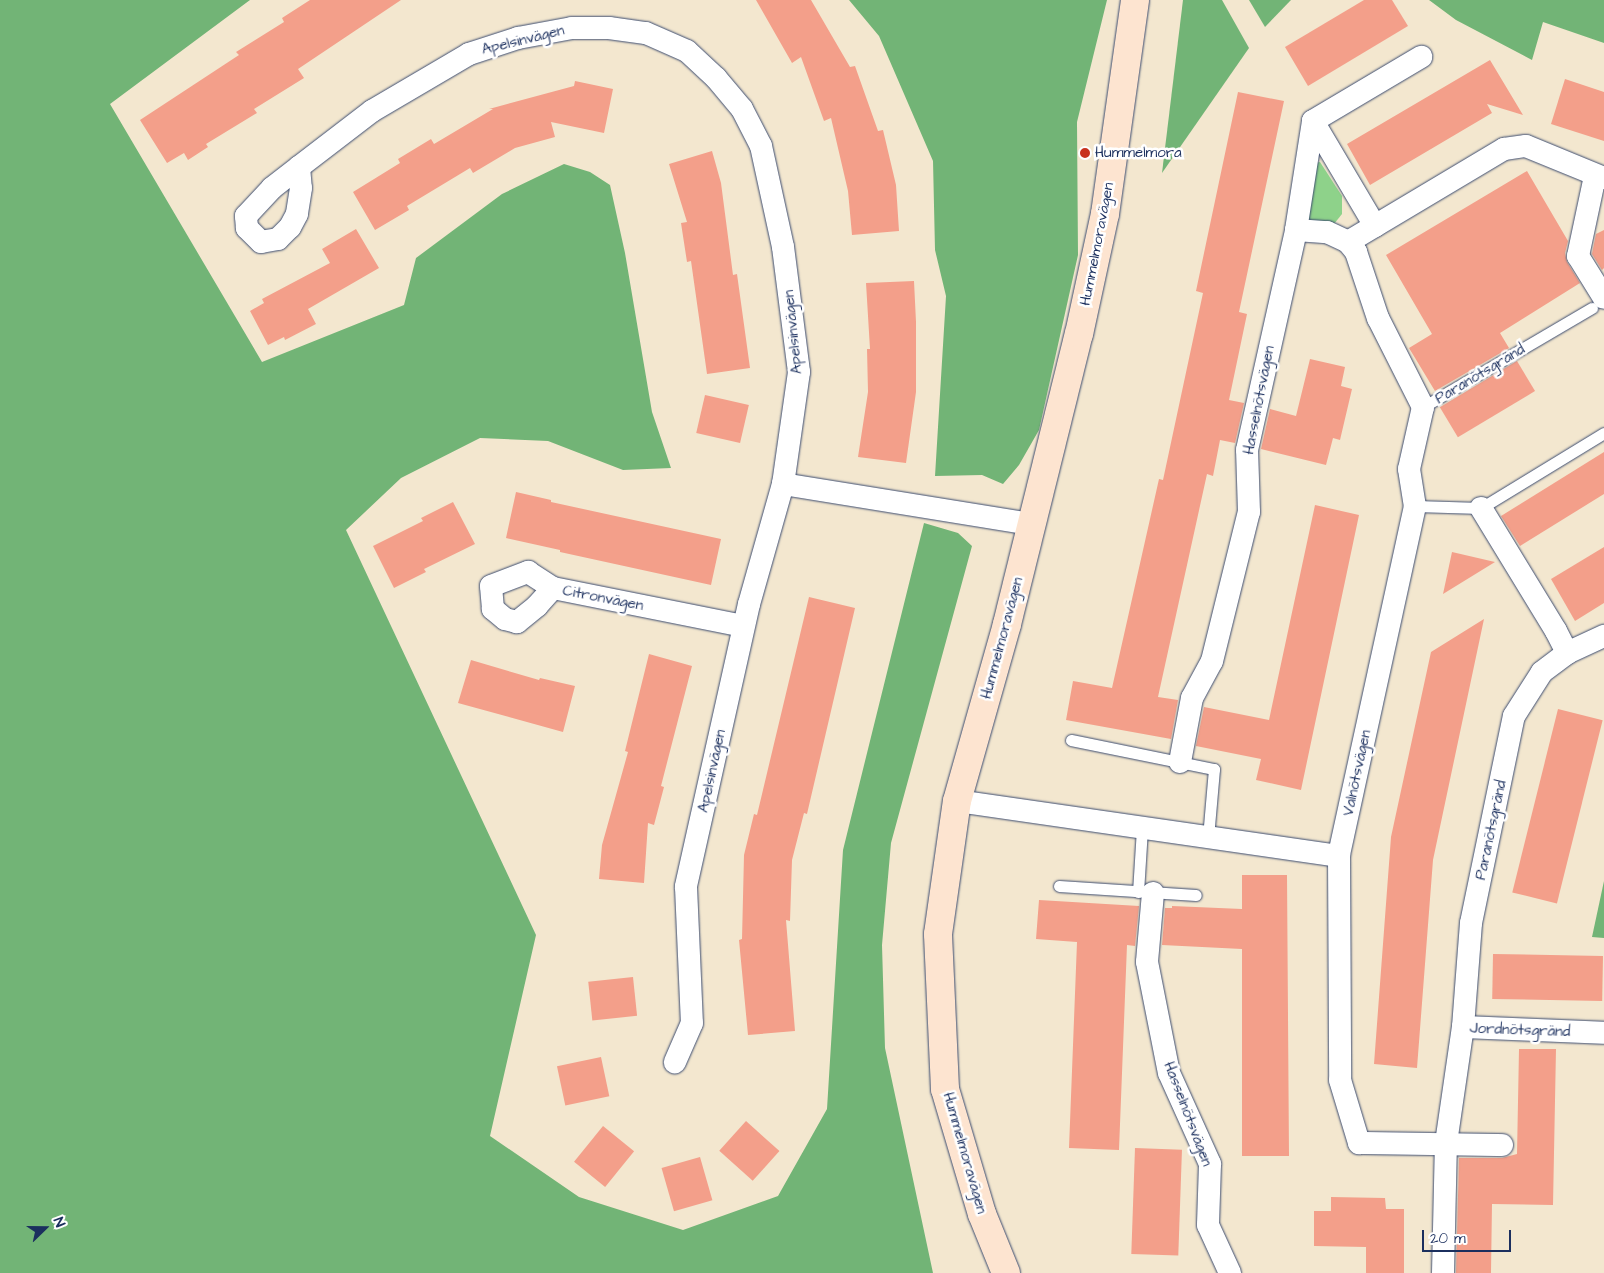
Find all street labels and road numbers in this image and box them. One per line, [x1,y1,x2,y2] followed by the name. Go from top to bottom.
[480,21,566,59] street label: Apelsinvägen
[1076,181,1118,307] street label: Hummelmoravägen
[780,289,806,375] street label: Apelsinvägen
[1432,340,1528,408] street label: Paranötsgränd
[1240,344,1278,456] street label: Hasselnötsvägen
[977,575,1027,701] street label: Hummelmoravägen
[561,581,645,615] street label: Citronvägen
[694,728,730,814] street label: Apelsinvägen
[1339,728,1375,818] street label: Valnötsvägen
[1472,779,1510,881] street label: Paranötsgränd
[1469,1019,1571,1041] street label: Jordnötsgränd
[1160,1059,1216,1169] street label: Hasselnötsvägen
[939,1090,991,1216] street label: Hummelmoravägen

